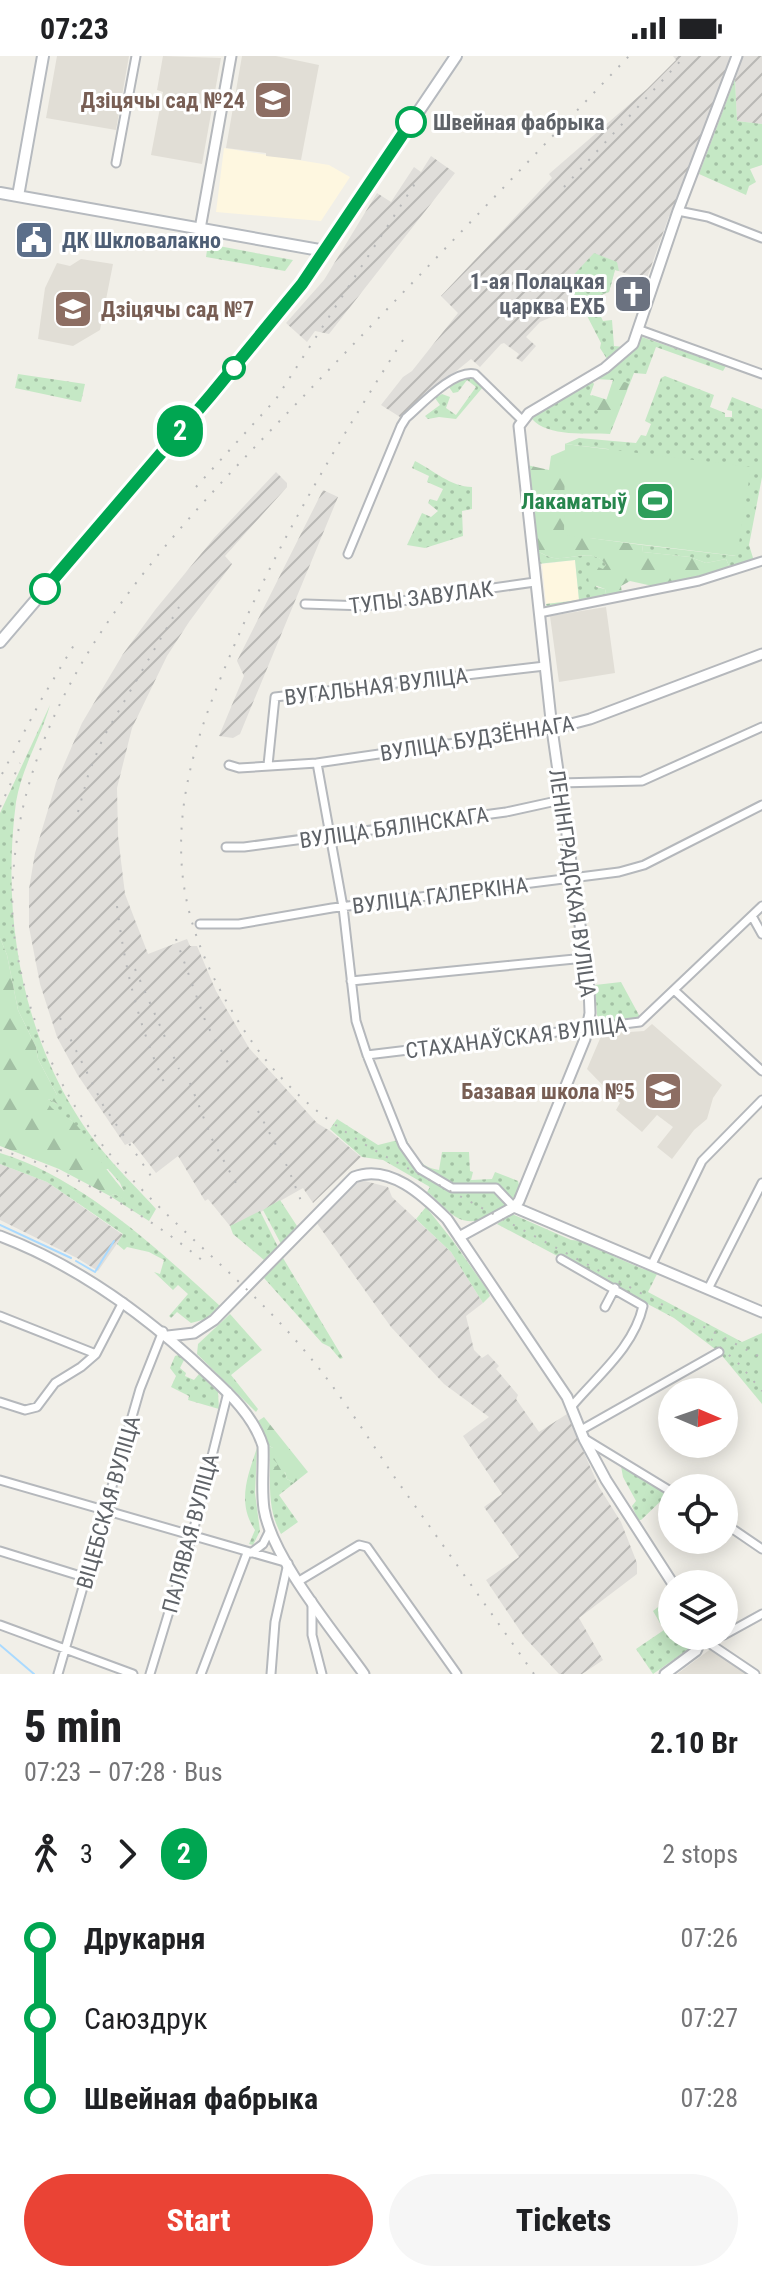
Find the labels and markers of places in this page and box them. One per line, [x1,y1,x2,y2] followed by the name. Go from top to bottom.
[252,79,294,121] school or university icon: Дзіцячы сад №24
[81,88,245,113] place label: Дзіцячы сад №24
[396,107,426,137] marker: Швейная фабрыка
[433,110,605,135] place label: Швейная фабрыка
[13,219,55,261] public building icon: ДК Шкловалакно
[62,228,221,253] place label: ДК Шкловалакно
[470,269,605,319] place label: 1-ая Полацкая царква ЕХБ
[612,273,654,315] church icon: 1-ая Полацкая царква ЕХБ
[52,288,94,330] school or university icon: Дзіцячы сад №7
[101,297,254,322] place label: Дзіцячы сад №7
[223,357,245,379] unlabelled marker
[634,480,676,522] sports icon: Лакаматыў
[521,489,627,514] place label: Лакаматыў
[30,574,60,604] unlabelled marker
[642,1070,684,1112] school or university icon: Базавая школа №5
[461,1079,635,1104] place label: Базавая школа №5

